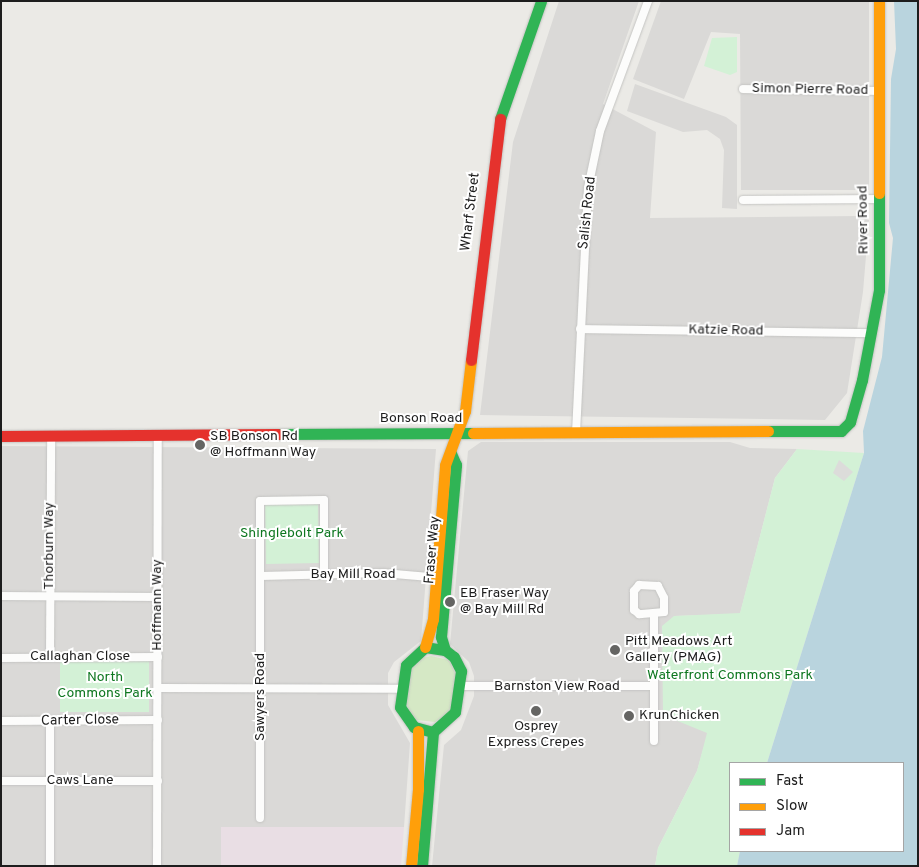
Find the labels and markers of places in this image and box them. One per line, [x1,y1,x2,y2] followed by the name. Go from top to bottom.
[210,429,317,462] place label: SB Bonson Rd @ Hoffmann Way
[194,439,206,451] marker: SB Bonson Rd @ Hoffmann Way
[460,586,549,618] place label: EB Fraser Way @ Bay Mill Rd
[444,596,456,608] marker: EB Fraser Way @ Bay Mill Rd
[625,634,733,666] place label: Pitt Meadows Art Gallery (PMAG)
[609,644,621,656] marker: Pitt Meadows Art Gallery (PMAG)
[530,705,542,717] marker: Osprey Express Crepes
[639,708,719,724] place label: KrunChicken
[623,710,635,722] marker: KrunChicken
[488,719,584,752] place label: Osprey Express Crepes

